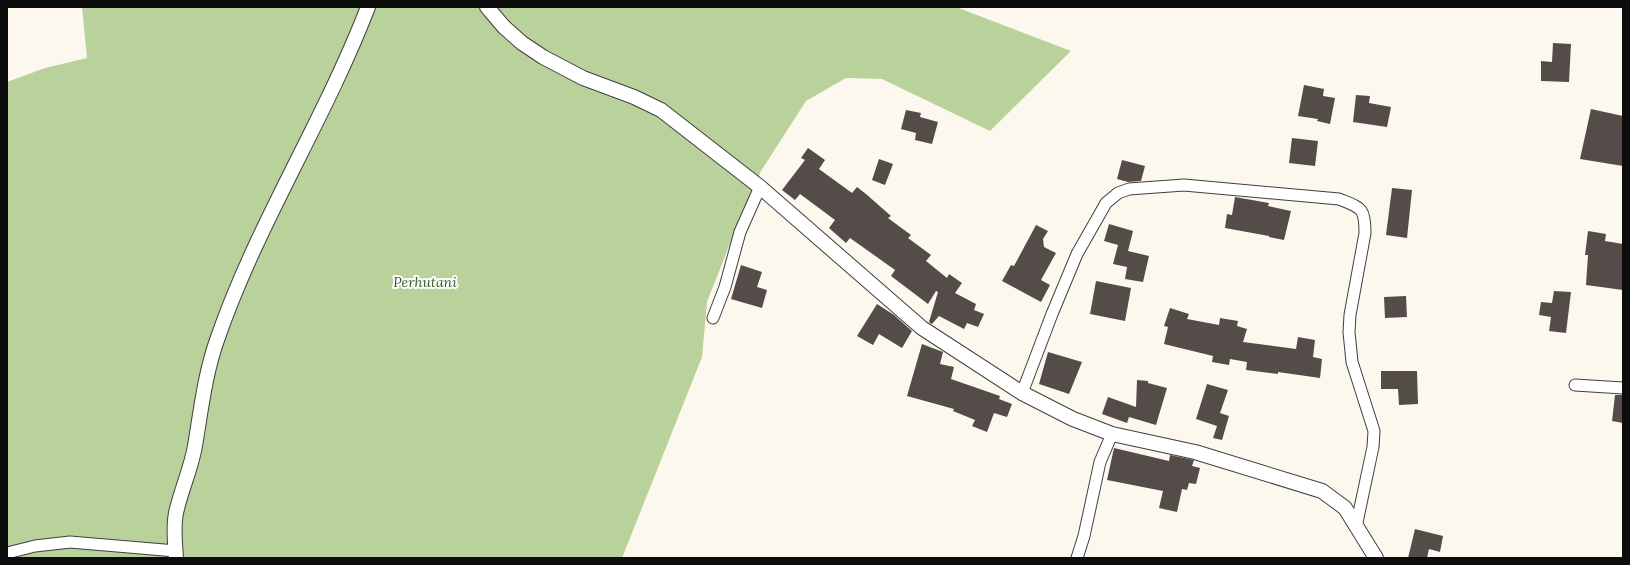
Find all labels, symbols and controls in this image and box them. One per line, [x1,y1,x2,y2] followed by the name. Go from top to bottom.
[393,273,457,291] park label: Perhutani

